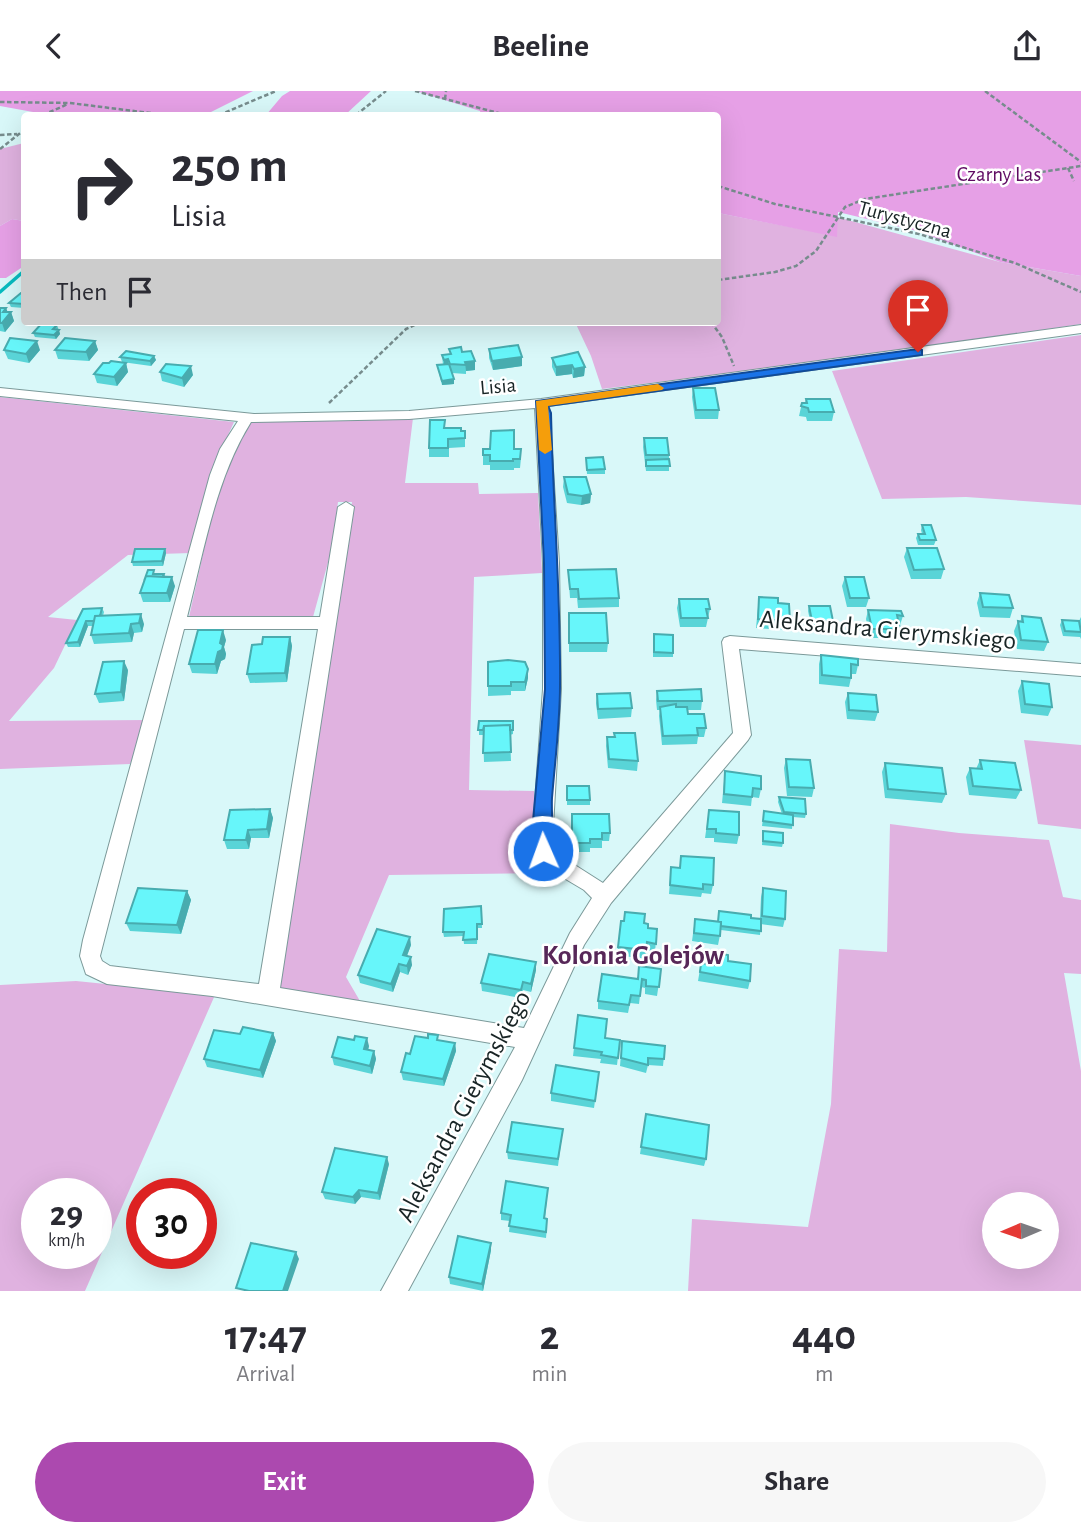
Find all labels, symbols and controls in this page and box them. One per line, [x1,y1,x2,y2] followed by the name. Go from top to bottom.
[35,27,73,65] icon: back
[1008,27,1046,65] icon: share
[492,30,589,62] text: Beeline
[56,140,147,231] icon: right
[171,142,288,191] text: 250 m
[957,164,1041,185] park label: Czarny Las
[856,197,954,242] street label: Turystyczna
[171,200,226,232] text: Lisia
[121,273,159,311] icon: arrive
[56,279,107,305] text: Then
[888,280,948,352] pin
[899,291,937,329] icon: arrive
[479,374,517,399] street label: Lisia
[759,606,1017,654] street label: Aleksandra Gierymskiego
[506,814,580,888] position arrow
[542,942,725,970] district label: Kolonia Golejów
[392,987,536,1226] street label: Aleksandra Gierymskiego
[126,1178,217,1269] speed limit sign: 30
[982,1192,1059,1269] north arrow
[982,1192,1059,1269] map controls
[50,1197,83,1232] text: 29
[48,1232,85,1250] text: km/h
[225,1315,307,1357] text: 17:47
[540,1315,559,1357] text: 2
[792,1315,856,1357] text: 440
[236,1363,295,1386] text: Arrival
[532,1363,567,1386] text: min
[815,1363,833,1386] text: m
[35,1442,534,1522] button: Exit
[548,1442,1046,1522] button: Share

